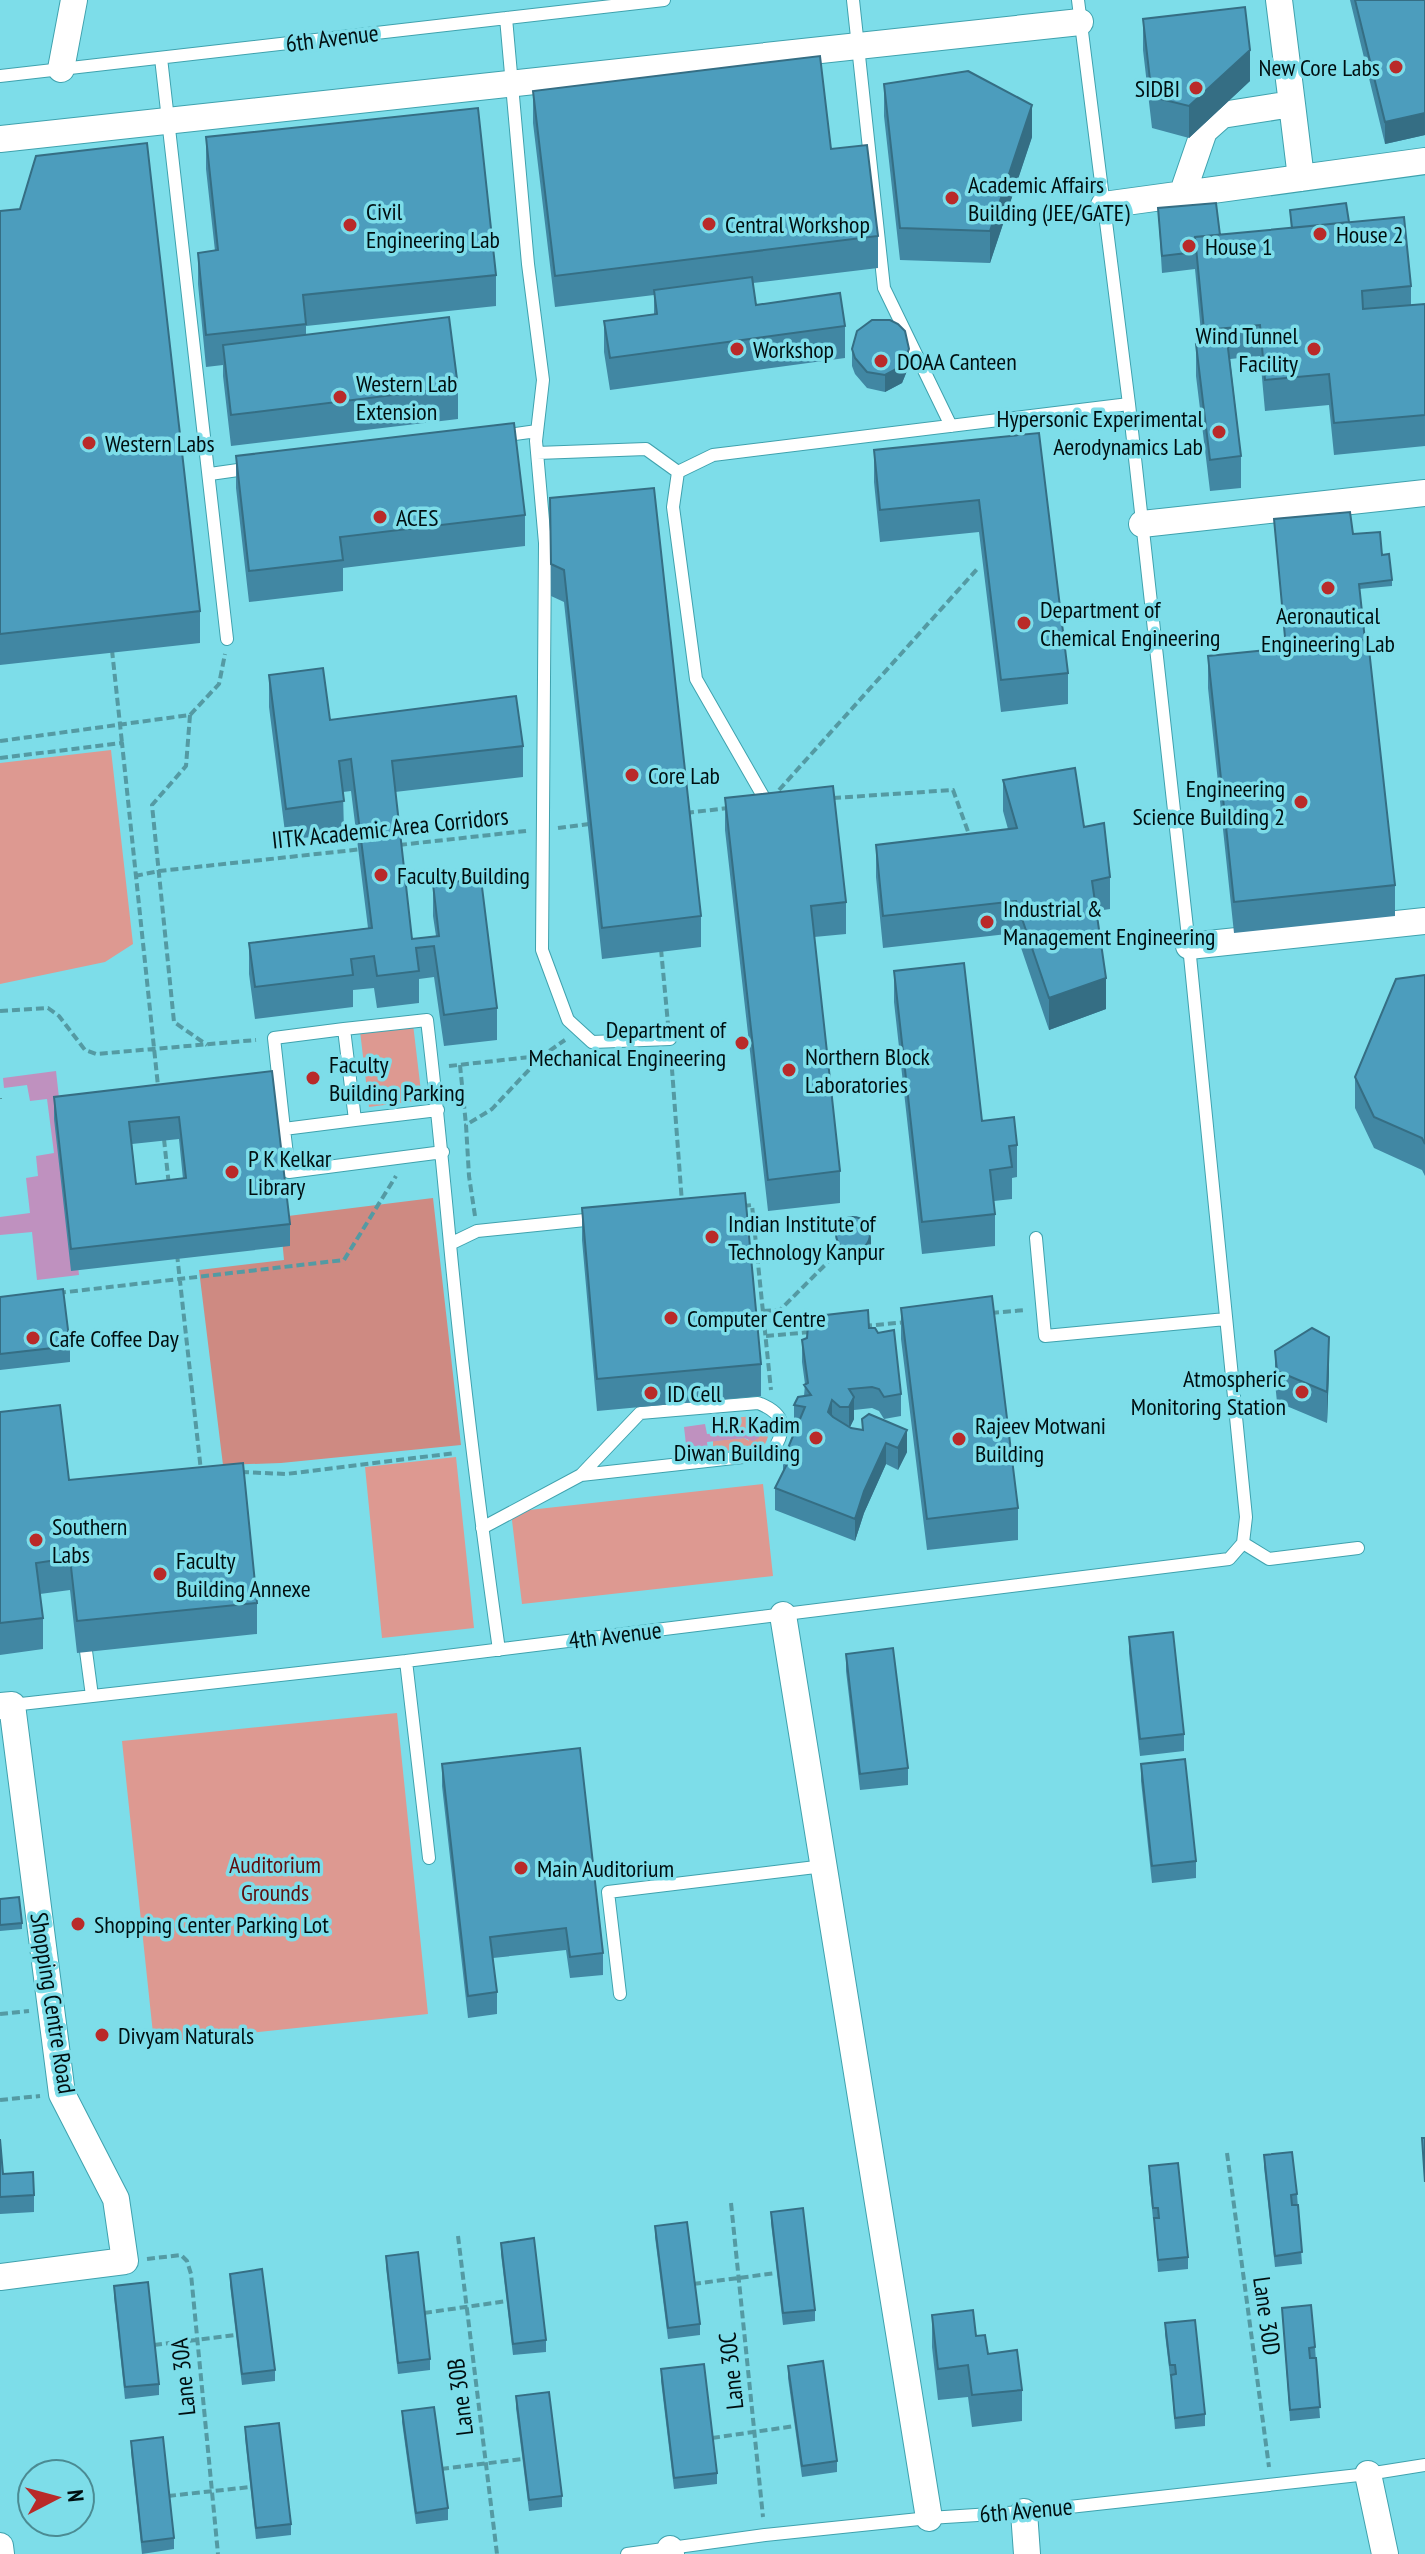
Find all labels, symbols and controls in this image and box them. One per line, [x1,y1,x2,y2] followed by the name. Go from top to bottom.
[284,17,380,59] street label: 6th Avenue
[1259,52,1380,83] place label: New Core Labs
[1387,58,1405,76] marker: New Core Labs
[1135,73,1180,104] place label: SIDBI
[1187,79,1205,97] marker: SIDBI
[968,169,1130,228] place label: Academic Affairs Building (JEE/GATE)
[943,189,961,207] marker: Academic Affairs Building (JEE/GATE)
[366,196,500,255] place label: Civil Engineering Lab
[725,209,870,240] place label: Central Workshop
[700,215,718,233] marker: Central Workshop
[341,216,359,234] marker: Civil Engineering Lab
[1336,219,1404,250] place label: House 2
[1311,225,1329,243] marker: House 2
[1205,231,1273,262] place label: House 1
[1180,237,1198,255] marker: House 1
[1196,320,1298,379] place label: Wind Tunnel Facility
[753,334,834,365] place label: Workshop
[728,340,746,358] marker: Workshop
[1305,340,1323,358] marker: Wind Tunnel Facility
[897,346,1017,377] place label: DOAA Canteen
[872,352,890,370] marker: DOAA Canteen
[356,368,457,427] place label: Western Lab Extension
[331,388,349,406] marker: Western Lab Extension
[997,403,1203,462] place label: Hypersonic Experimental Aerodynamics Lab
[1210,423,1228,441] marker: Hypersonic Experimental Aerodynamics Lab
[105,428,215,459] place label: Western Labs
[80,434,98,452] marker: Western Labs
[396,502,438,533] place label: ACES
[371,508,389,526] marker: ACES
[1319,579,1337,597] marker: Aeronautical Engineering Lab
[1040,594,1220,653] place label: Department of Chemical Engineering
[1261,600,1395,659] place label: Aeronautical Engineering Lab
[1015,614,1033,632] marker: Department of Chemical Engineering
[648,760,720,791] place label: Core Lab
[623,766,641,784] marker: Core Lab
[1132,773,1285,832] place label: Engineering Science Building 2
[1292,793,1310,811] marker: Engineering Science Building 2
[270,800,510,856] street label: IITK Academic Area Corridors
[397,860,530,891] place label: Faculty Building
[372,866,390,884] marker: Faculty Building
[1003,893,1215,952] place label: Industrial & Management Engineering
[978,913,996,931] marker: Industrial & Management Engineering
[528,1014,727,1073] place label: Department of Mechanical Engineering
[733,1034,751,1052] marker: Department of Mechanical Engineering
[805,1041,931,1100] place label: Northern Block Laboratories
[329,1049,465,1108] place label: Faculty Building Parking
[780,1061,798,1079] marker: Northern Block Laboratories
[304,1069,322,1087] marker: Faculty Building Parking
[248,1143,332,1202] place label: P K Kelkar Library
[223,1163,241,1181] marker: P K Kelkar Library
[728,1208,885,1267] place label: Indian Institute of Technology Kanpur
[703,1228,721,1246] marker: Indian Institute of Technology Kanpur
[687,1303,826,1334] place label: Computer Centre
[662,1309,680,1327] marker: Computer Centre
[49,1323,179,1354] place label: Cafe Coffee Day
[24,1329,42,1347] marker: Cafe Coffee Day
[1131,1363,1286,1422] place label: Atmospheric Monitoring Station
[667,1378,722,1409] place label: ID Cell
[1293,1383,1311,1401] marker: Atmospheric Monitoring Station
[642,1384,660,1402] marker: ID Cell
[674,1409,800,1468] place label: H.R. Kadim Diwan Building
[975,1410,1106,1469] place label: Rajeev Motwani Building
[807,1429,825,1447] marker: H.R. Kadim Diwan Building
[950,1430,968,1448] marker: Rajeev Motwani Building
[52,1511,127,1570] place label: Southern Labs
[27,1531,45,1549] marker: Southern Labs
[176,1545,311,1604] place label: Faculty Building Annexe
[151,1565,169,1583] marker: Faculty Building Annexe
[567,1614,663,1656] street label: 4th Avenue
[229,1849,321,1908] park label: Auditorium Grounds
[537,1853,674,1884] place label: Main Auditorium
[512,1859,530,1877] marker: Main Auditorium
[94,1909,329,1940] place label: Shopping Center Parking Lot
[23,1910,83,2096] street label: Shopping Centre Road
[69,1915,87,1933] marker: Shopping Center Parking Lot
[118,2020,254,2051] place label: Divyam Naturals
[93,2026,111,2044] marker: Divyam Naturals
[1246,2275,1288,2357] street label: Lane 30D
[712,2331,750,2411] street label: Lane 30C
[163,2336,202,2417] street label: Lane 30A
[440,2357,480,2437] street label: Lane 30B
[16,2458,96,2538] north arrow
[61,2489,90,2503] text: N
[978,2491,1074,2529] street label: 6th Avenue

